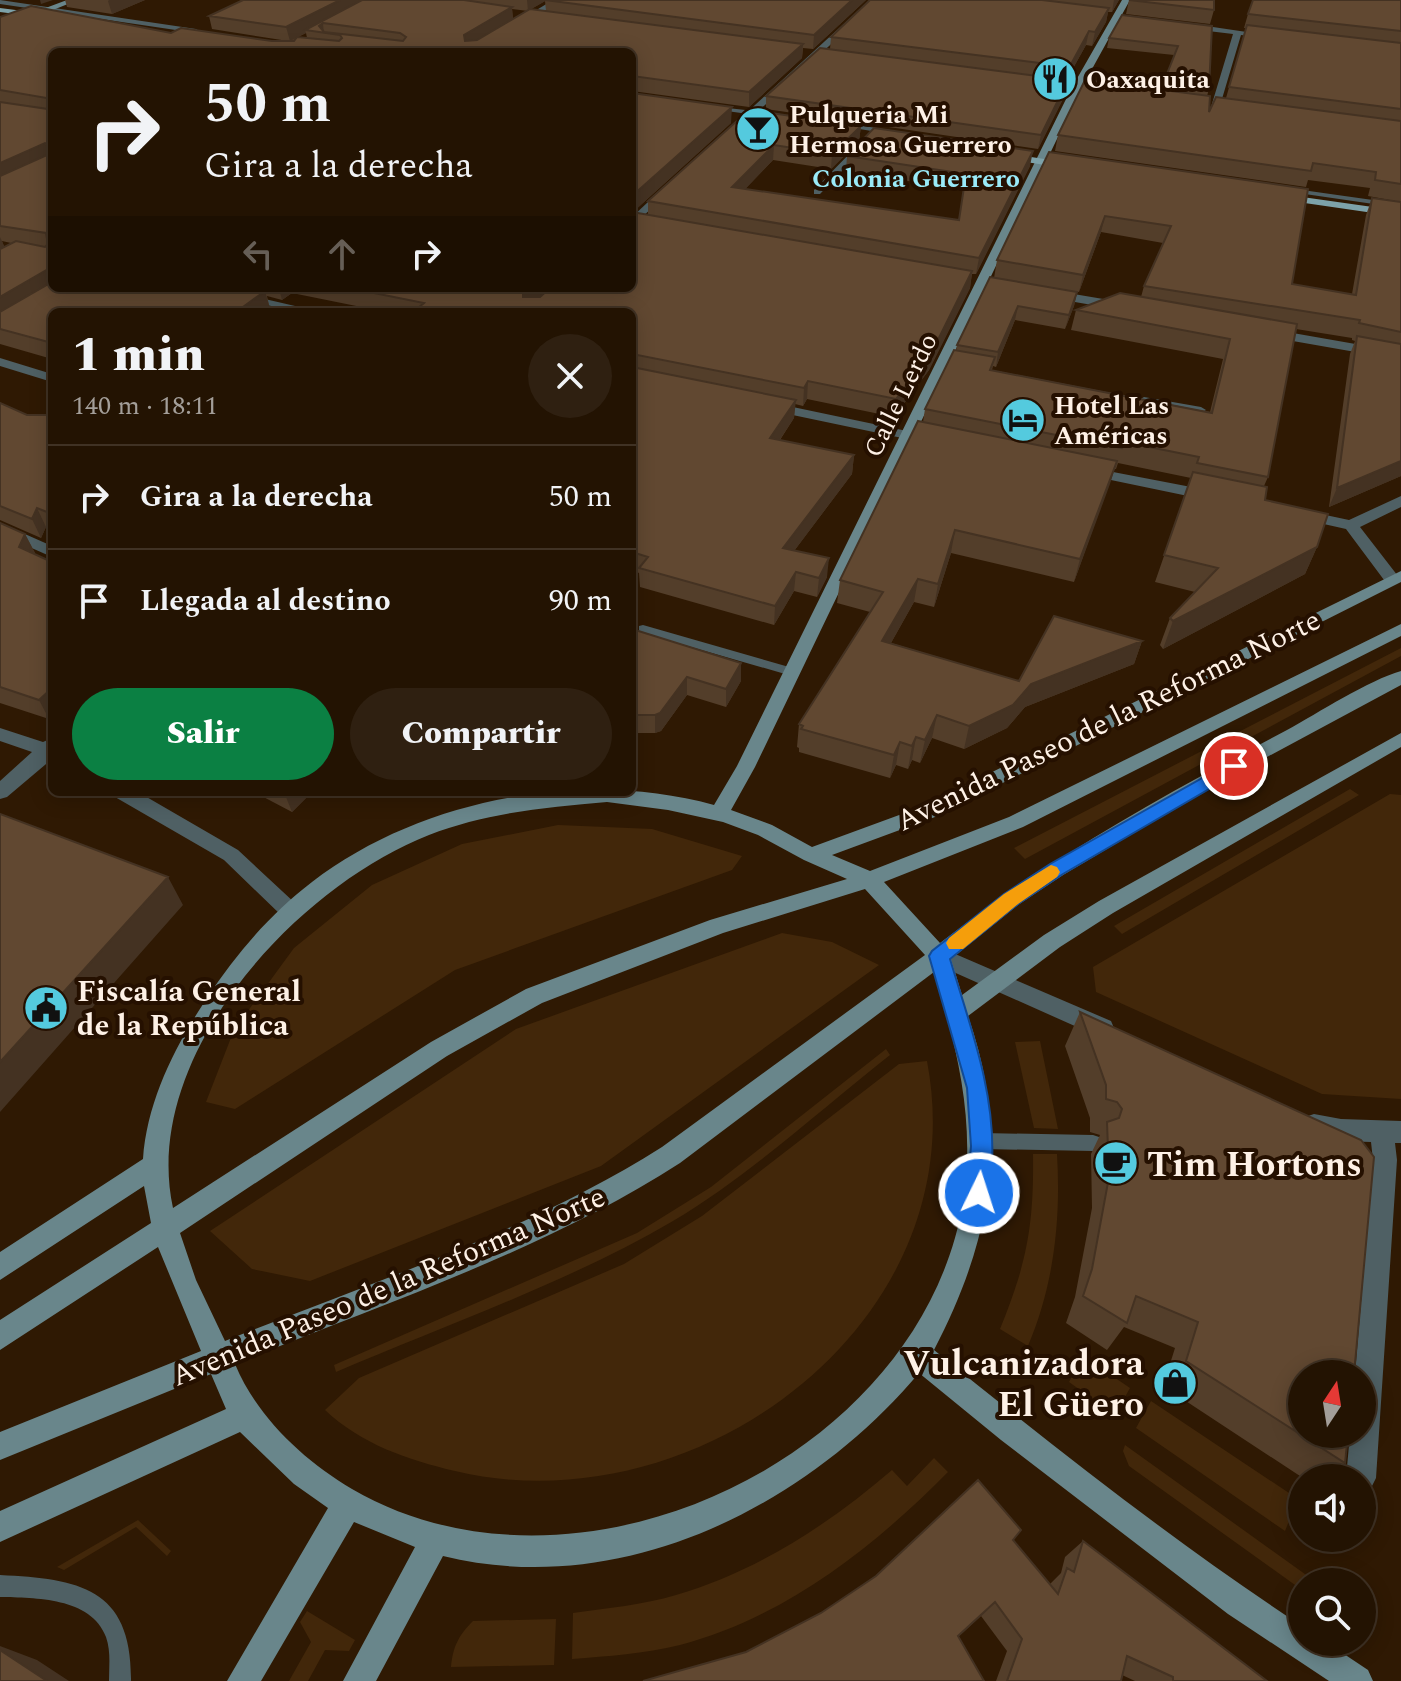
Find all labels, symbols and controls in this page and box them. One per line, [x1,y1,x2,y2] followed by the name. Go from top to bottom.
[1031,55,1079,103] restaurant icon: Oaxaquita
[1086,60,1210,100] place label: Oaxaquita
[204,62,331,147] text: 50 m
[72,80,176,184] icon: right
[789,95,1012,165] place label: Pulqueria Mi Hermosa Guerrero
[734,105,782,153] bar icon: Pulqueria Mi Hermosa Guerrero
[204,139,473,194] text: Gira a la derecha
[812,159,1020,199] district label: Colonia Guerrero
[236,232,280,276] icon: left
[320,232,364,276] icon: ahead
[404,232,448,276] icon: right
[72,319,205,392] text: 1 min
[854,327,948,464] street label: Calle Lerdo
[528,334,612,418] button: close
[72,386,218,426] text: 140 m · 18:11
[1054,386,1169,456] place label: Hotel Las Américas
[999,396,1047,444] hotel icon: Hotel Las Américas
[140,474,373,520] text: Gira a la derecha
[549,474,612,520] text: 50 m
[72,475,116,519] icon: right
[140,578,391,624] text: Llegada al destino
[549,578,612,624] text: 90 m
[72,579,116,623] icon: arrive
[888,598,1329,844] street label: Avenida Paseo de la Reforma Norte
[72,688,334,780] button: Salir
[350,688,612,780] button: Compartir
[1200,732,1268,800] pin
[1212,744,1256,788] icon: arrive
[77,969,301,1049] place label: Fiscalía General de la República
[22,984,70,1032] public building icon: Fiscalía General de la República
[1147,1138,1362,1193] place label: Tim Hortons
[1092,1139,1140,1187] cafe icon: Tim Hortons
[937,1151,1021,1235] position arrow
[164,1174,613,1399] street label: Avenida Paseo de la Reforma Norte
[903,1337,1144,1433] place label: Vulcanizadora El Güero
[1151,1359,1199,1407] shop icon: Vulcanizadora El Güero
[1288,1360,1376,1448] north arrow
[1288,1360,1376,1656] map controls
[1288,1464,1376,1552] button: sound
[1288,1568,1376,1656] button: search

